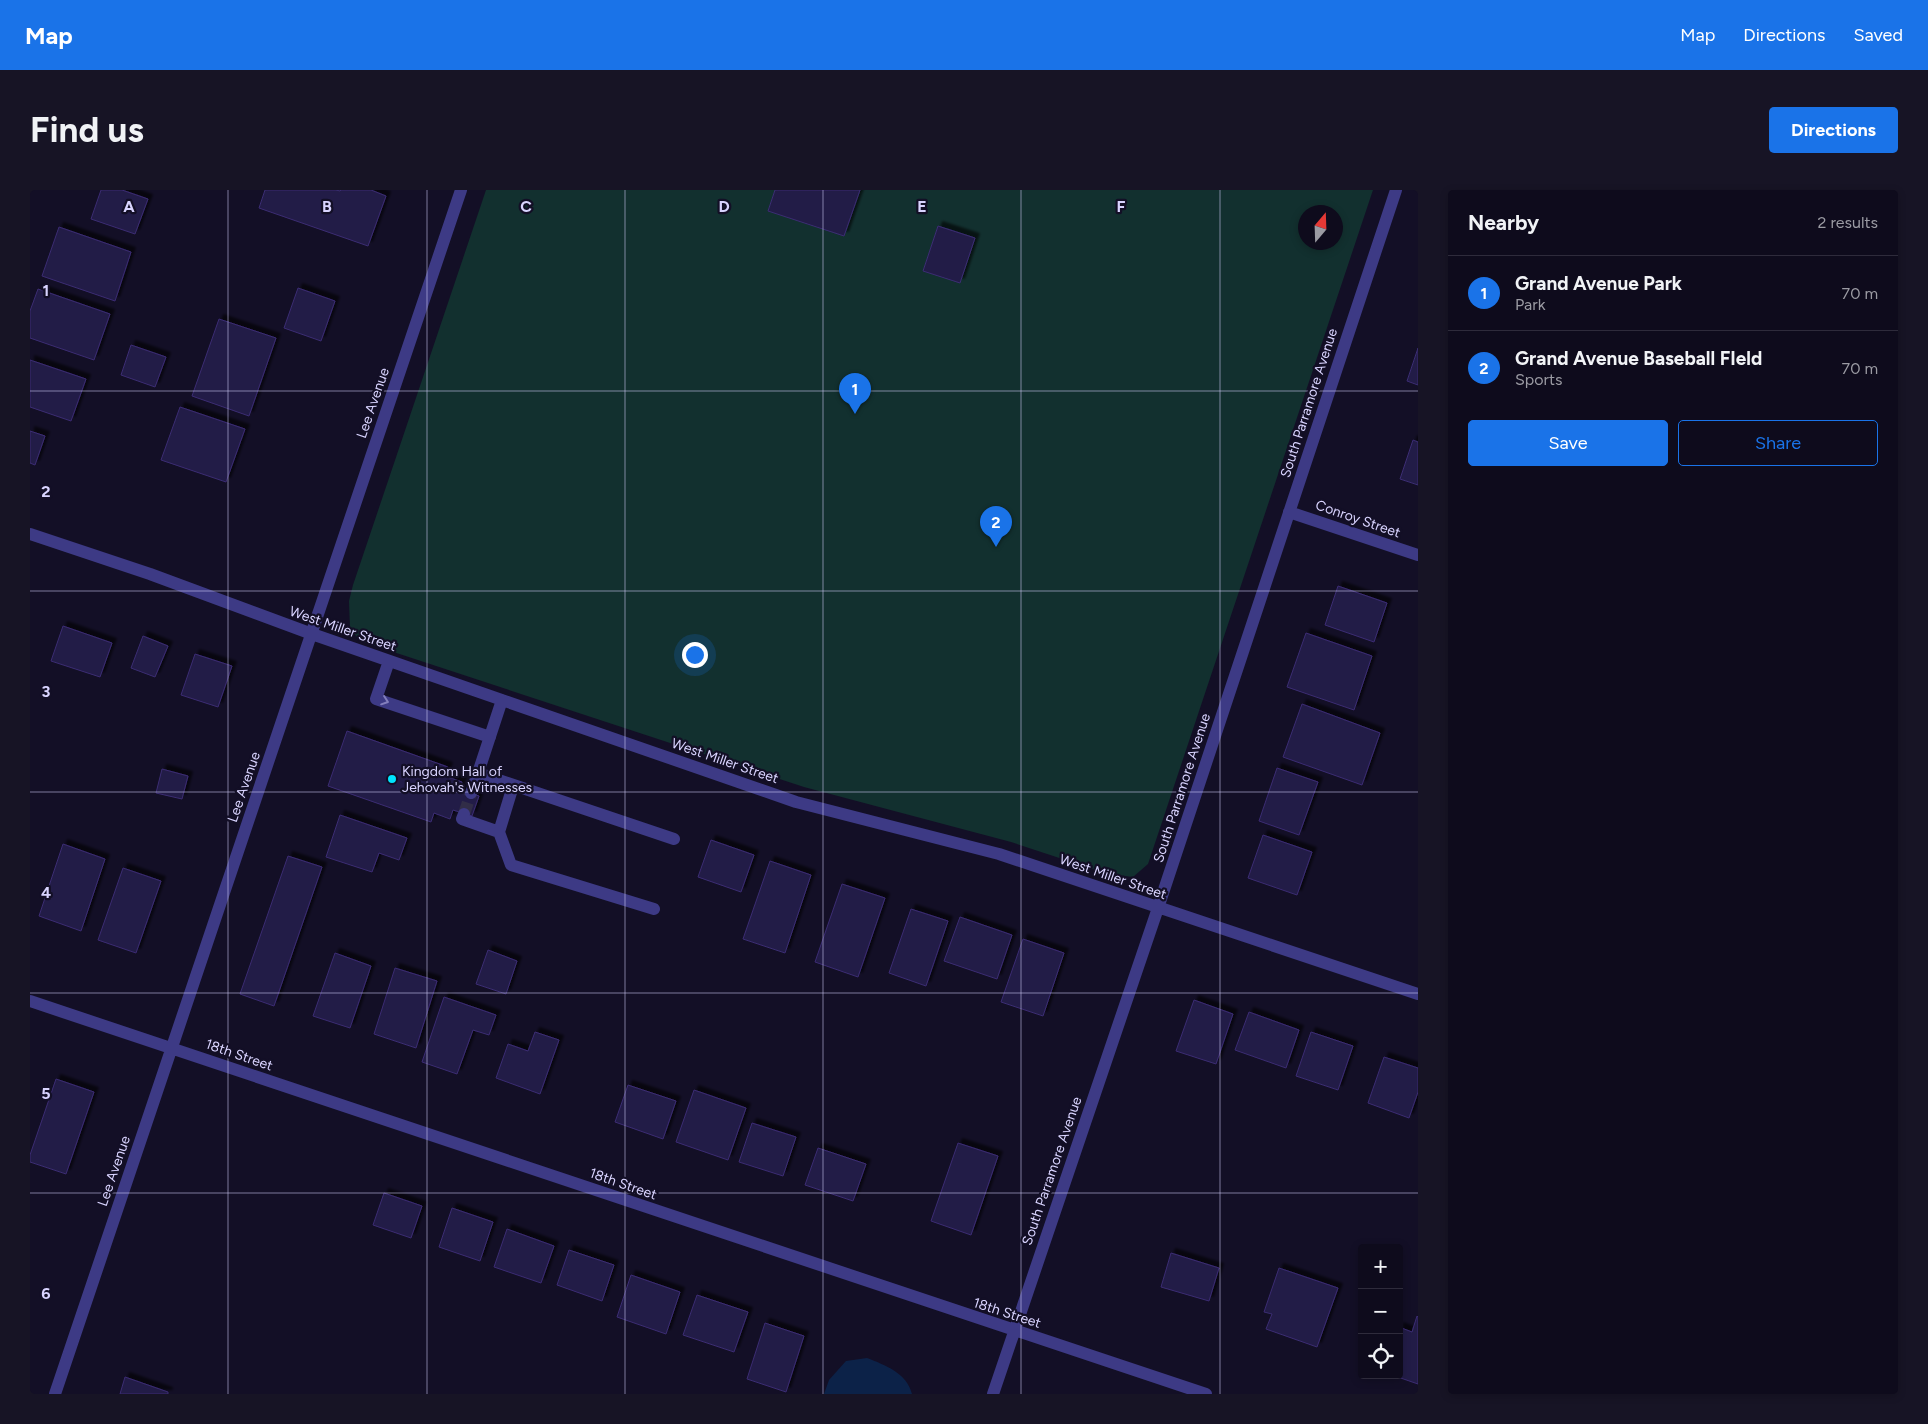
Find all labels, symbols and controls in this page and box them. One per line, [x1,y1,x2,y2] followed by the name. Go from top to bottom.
[25,21,73,50] text: Map
[1680,24,1715,46] text: Map
[1743,24,1825,46] text: Directions
[1853,24,1903,46] text: Saved
[1769,107,1898,153] button: Directions
[30,109,144,151] text: Find us
[123,197,135,216] text: A
[322,197,332,216] text: B
[520,197,532,216] text: C
[718,197,730,216] text: D
[917,197,927,216] text: E
[1117,197,1126,216] text: F
[1298,205,1343,250] north arrow
[1468,210,1539,235] text: Nearby
[1818,213,1878,232] text: 2 results
[1515,272,1682,295] text: Grand Avenue Park
[43,281,49,300] text: 1
[1481,284,1487,303] text: 1
[1842,284,1878,303] text: 70 m
[1515,295,1545,314] text: Park
[1277,326,1341,480] street label: South Parramore Avenue
[1515,347,1762,370] text: Grand Avenue Baseball FIeld
[1479,359,1489,378] text: 2
[1842,359,1878,378] text: 70 m
[353,365,393,440] street label: Lee Avenue
[1515,370,1562,389] text: Sports
[839,373,871,414] pin: 1
[1468,420,1668,466] button: Save
[1678,420,1878,466] button: Share
[41,482,51,501] text: 2
[1313,497,1403,541] street label: Conroy Street
[980,506,1012,547] pin: 2
[287,603,399,655] street label: West Miller Street
[682,642,708,668] your location
[42,682,51,701] text: 3
[380,696,389,706] one-way arrow
[1150,711,1214,865] street label: South Parramore Avenue
[669,735,781,787] street label: West Miller Street
[224,749,264,824] street label: Lee Avenue
[402,763,532,796] place label: Kingdom Hall of Jehovah's Witnesses
[386,773,398,785] marker: Kingdom Hall of Jehovah's Witnesses
[1057,851,1169,903] street label: West Miller Street
[41,883,51,902] text: 4
[203,1036,275,1074] street label: 18th Street
[41,1084,51,1103] text: 5
[1019,1094,1086,1248] street label: South Parramore Avenue
[94,1133,134,1208] street label: Lee Avenue
[587,1165,659,1203] street label: 18th Street
[1358,1244,1403,1379] map controls
[1358,1244,1403,1289] button: +
[41,1284,51,1303] text: 6
[1358,1289,1403,1334] button: −
[971,1294,1043,1332] street label: 18th Street
[1358,1334,1403,1379] button: locate

